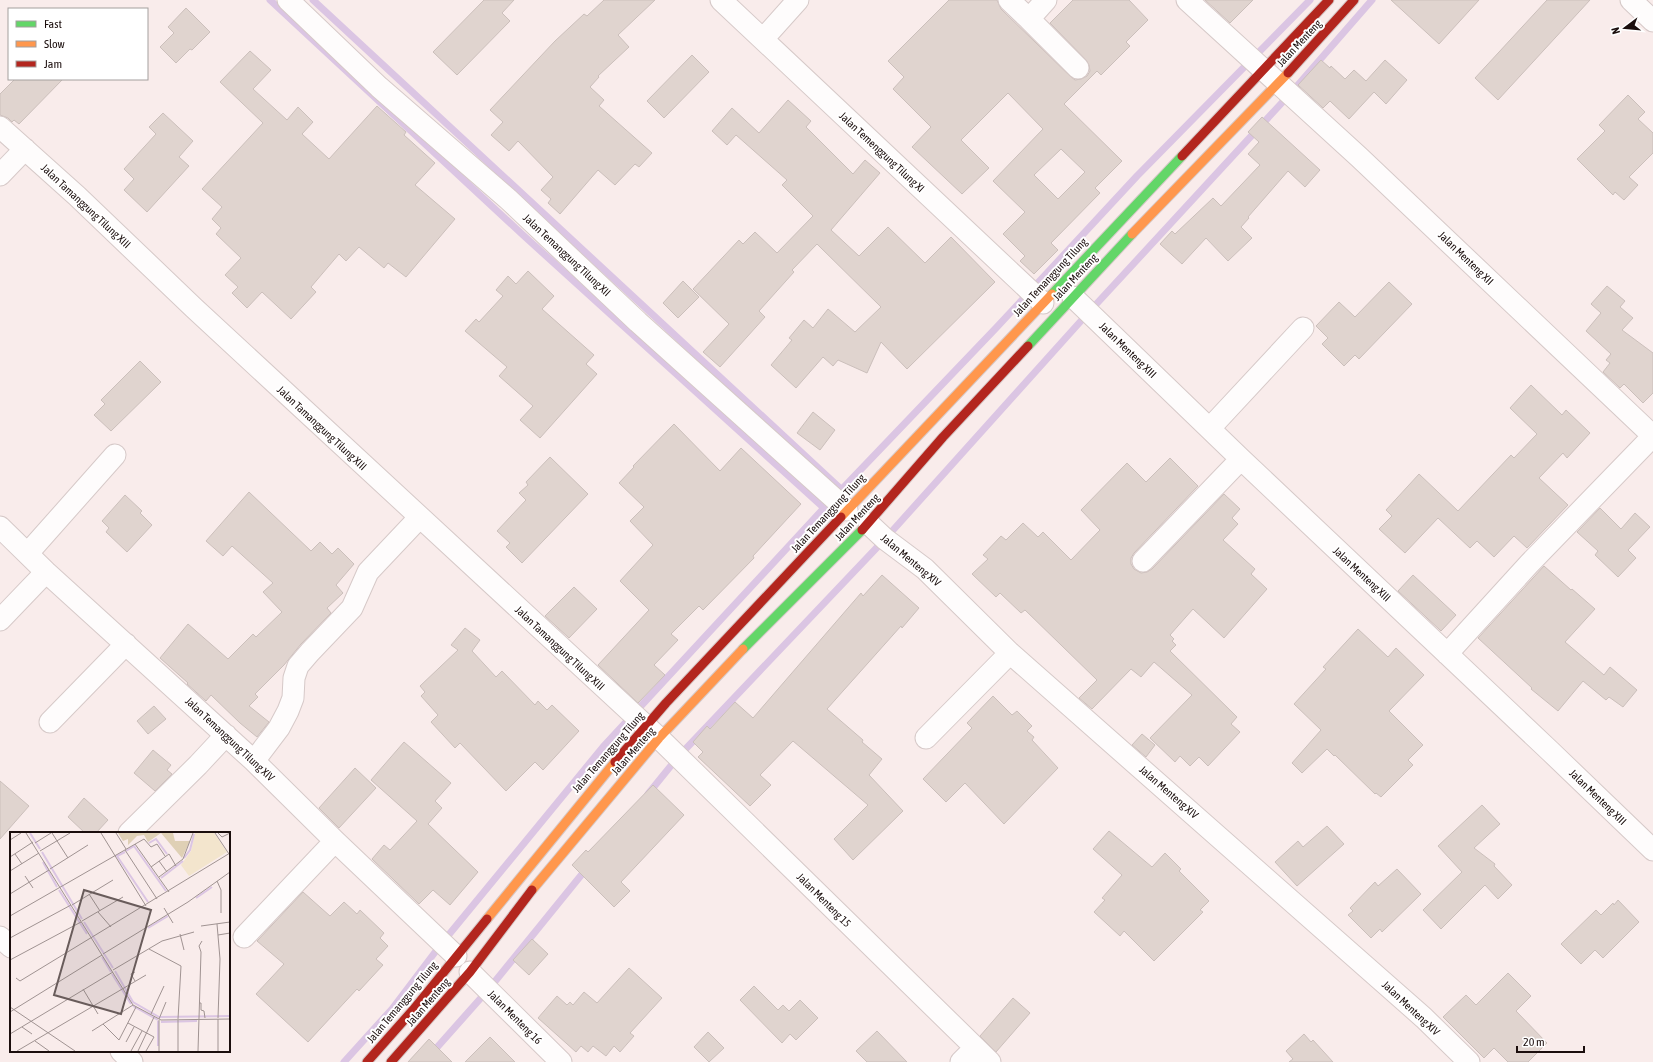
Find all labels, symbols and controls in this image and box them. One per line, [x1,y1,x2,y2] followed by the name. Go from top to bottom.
[8,8,148,80] legend
[1605,8,1645,48] north arrow
[44,17,62,31] text: Fast
[1274,17,1324,69] street label: Jalan Menteng
[1609,26,1622,36] text: N
[44,37,65,51] text: Slow
[44,57,62,71] text: Jam
[837,110,927,194] street label: Jalan Temenggung Tilung XI
[39,162,133,250] street label: Jalan Tamanggung Tilung XIII
[521,212,613,298] street label: Jalan Temanggung Tilung XII
[1436,229,1496,287] street label: Jalan Menteng XII
[1011,235,1090,319] street label: Jalan Temanggung Tilung
[1050,251,1100,303] street label: Jalan Menteng
[1097,320,1159,380] street label: Jalan Menteng XIII
[275,384,369,472] street label: Jalan Tamanggung Tilung XIII
[789,471,868,555] street label: Jalan Temanggung Tilung
[832,491,882,543] street label: Jalan Menteng
[879,532,944,589] street label: Jalan Menteng XIV
[1331,544,1393,604] street label: Jalan Menteng XIII
[513,604,607,692] street label: Jalan Tamanggung Tilung XIII
[183,695,277,784] street label: Jalan Temanggung Tilung XIV
[570,709,646,795] street label: Jalan Temanggung Tilung
[609,724,657,777] street label: Jalan Menteng
[1137,763,1201,821] street label: Jalan Menteng XIV
[1567,767,1629,827] street label: Jalan Menteng XIII
[10,832,230,1052] inset map
[795,871,853,929] street label: Jalan Menteng 15
[364,959,440,1045] street label: Jalan Temanggung Tilung
[404,975,452,1028] street label: Jalan Menteng
[1380,978,1443,1038] street label: Jalan Menteng XIV
[486,988,544,1046] street label: Jalan Menteng 16
[1517,1028,1584,1054] scale bar
[1523,1035,1545,1049] text: 20 m

